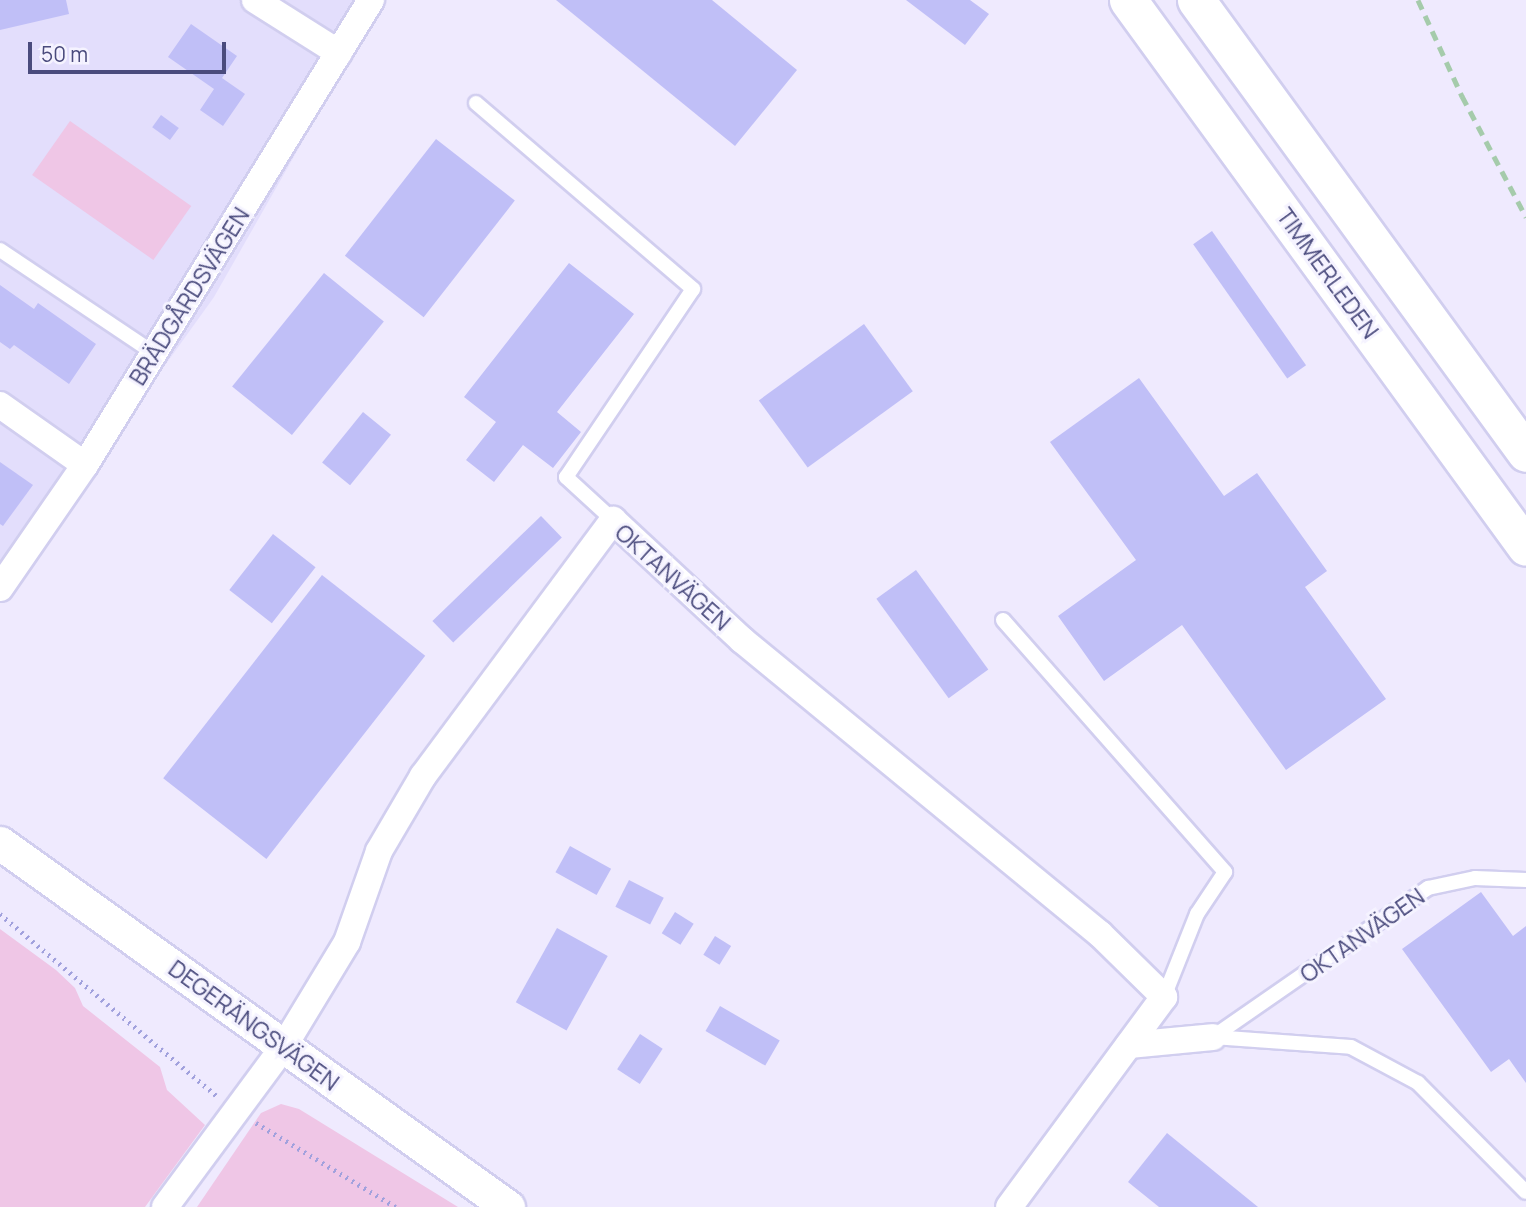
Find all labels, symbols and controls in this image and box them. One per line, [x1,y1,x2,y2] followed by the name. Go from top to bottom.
[32,28,229,72] scale bar
[41,40,88,68] text: 50 m
[123,202,255,390] street label: BRÄDGÅRDSVÄGEN
[1271,202,1385,344] street label: TIMMERLEDEN
[610,518,736,636] street label: OKTANVÄGEN
[1295,882,1429,988] street label: OKTANVÄGEN
[164,954,344,1096] street label: DEGERÄNGSVÄGEN

